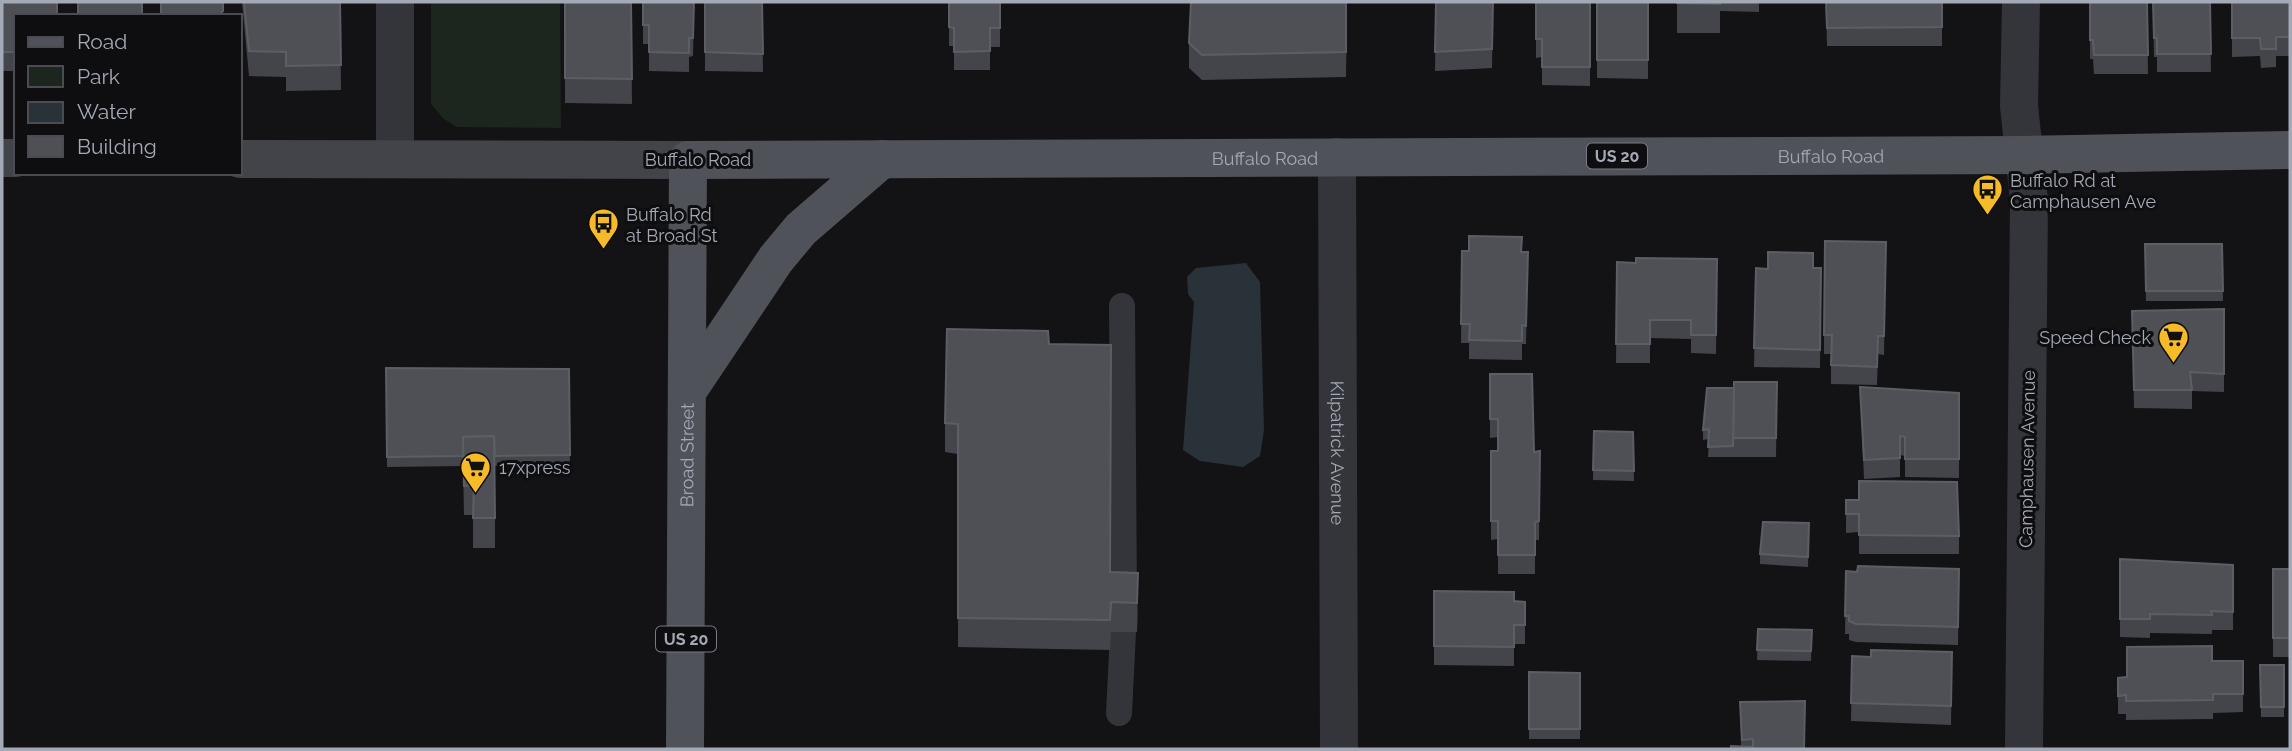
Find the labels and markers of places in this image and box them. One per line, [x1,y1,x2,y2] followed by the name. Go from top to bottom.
[2010,170,2156,212] place label: Buffalo Rd at Camphausen Ave
[1970,173,2004,217] bus stop icon: Buffalo Rd at Camphausen Ave
[626,204,717,246] place label: Buffalo Rd at Broad St
[586,207,620,251] bus stop icon: Buffalo Rd at Broad St
[2157,320,2191,364] supermarket icon: Speed Check
[2039,327,2151,348] place label: Speed Check
[459,450,493,494] supermarket icon: 17xpress
[499,457,571,478] place label: 17xpress

